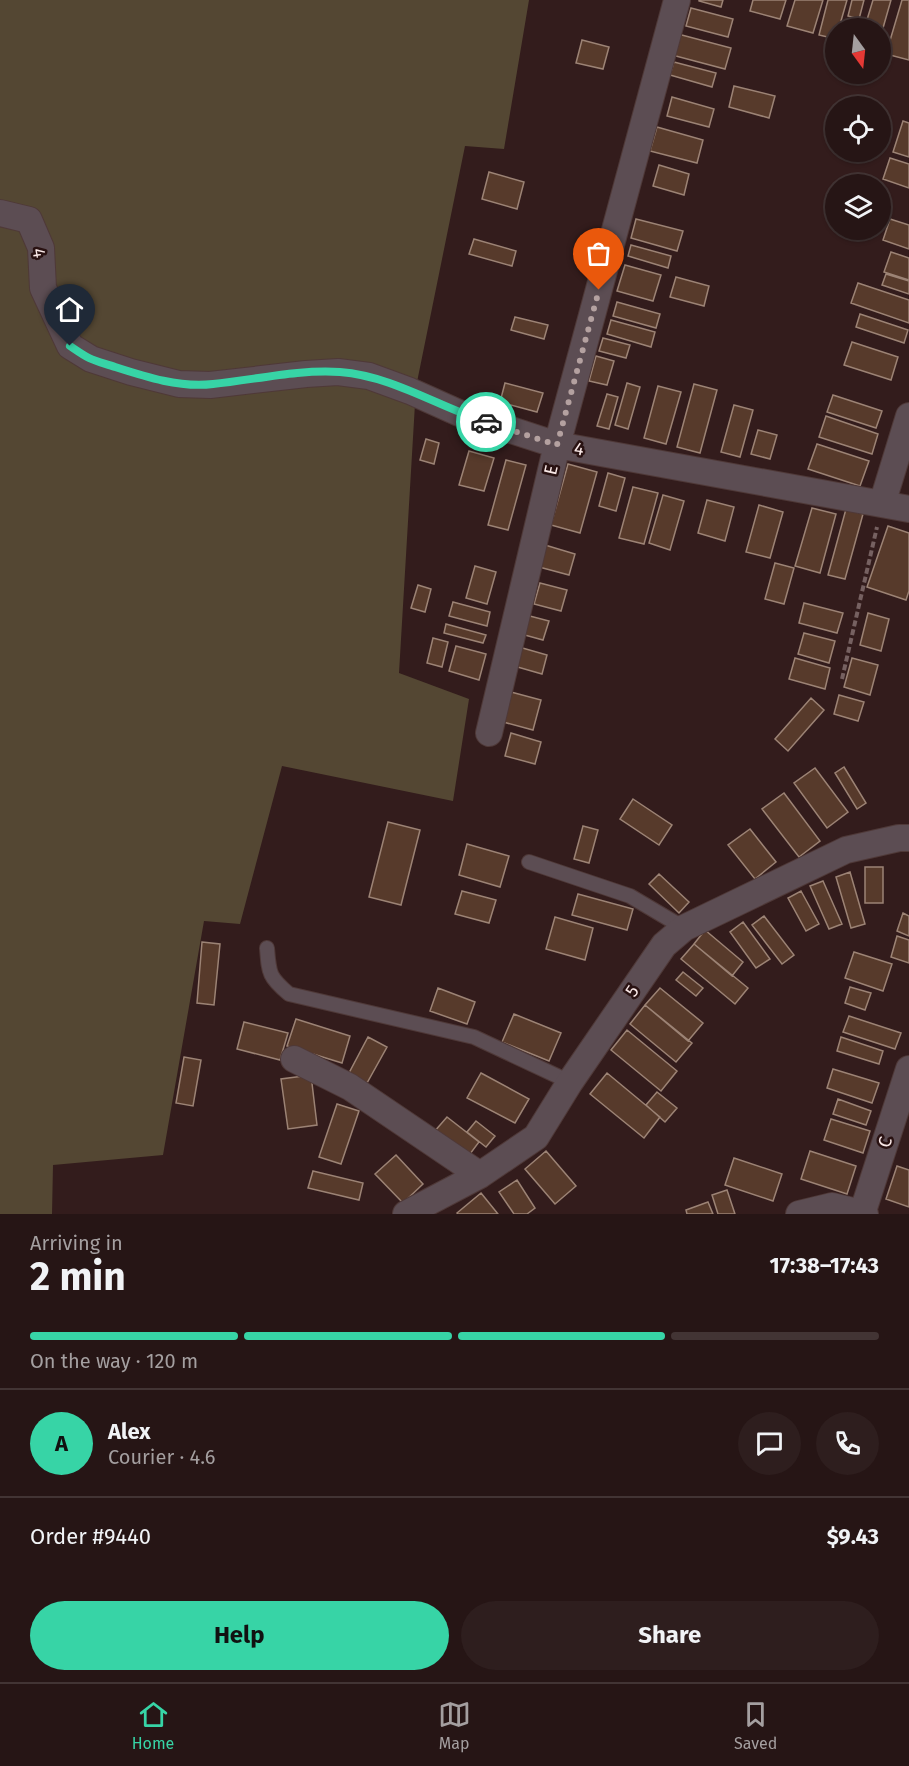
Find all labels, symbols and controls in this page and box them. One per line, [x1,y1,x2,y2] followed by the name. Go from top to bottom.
[825,18,891,84] north arrow
[825,18,891,240] map controls
[825,96,891,162] button: locate
[825,174,891,240] button: layers
[573,228,624,290] pin
[582,237,615,270] icon: bag
[27,246,51,260] street label: 4
[44,284,95,346] pin
[53,293,86,326] icon: home
[456,392,516,452] courier
[470,406,503,439] icon: car
[572,437,586,461] street label: 4
[539,463,563,477] street label: E
[620,981,644,1001] street label: 5
[873,1134,897,1150] street label: C
[30,1231,123,1255] text: Arriving in
[770,1252,879,1279] text: 17:38–17:43
[30,1254,126,1300] text: 2 min
[30,1349,198,1373] text: On the way · 120 m
[738,1412,801,1475] button: chat
[816,1412,879,1475] button: phone
[108,1418,151,1445] text: Alex
[55,1430,68,1457] text: A
[108,1445,215,1469] text: Courier · 4.6
[30,1523,151,1550] text: Order #9440
[827,1523,879,1550] text: $9.43
[30,1601,449,1670] button: Help
[461,1601,879,1670] button: Share
[132,1698,174,1753] tab: Home
[438,1698,471,1753] tab: Map
[734,1698,777,1753] tab: Saved

